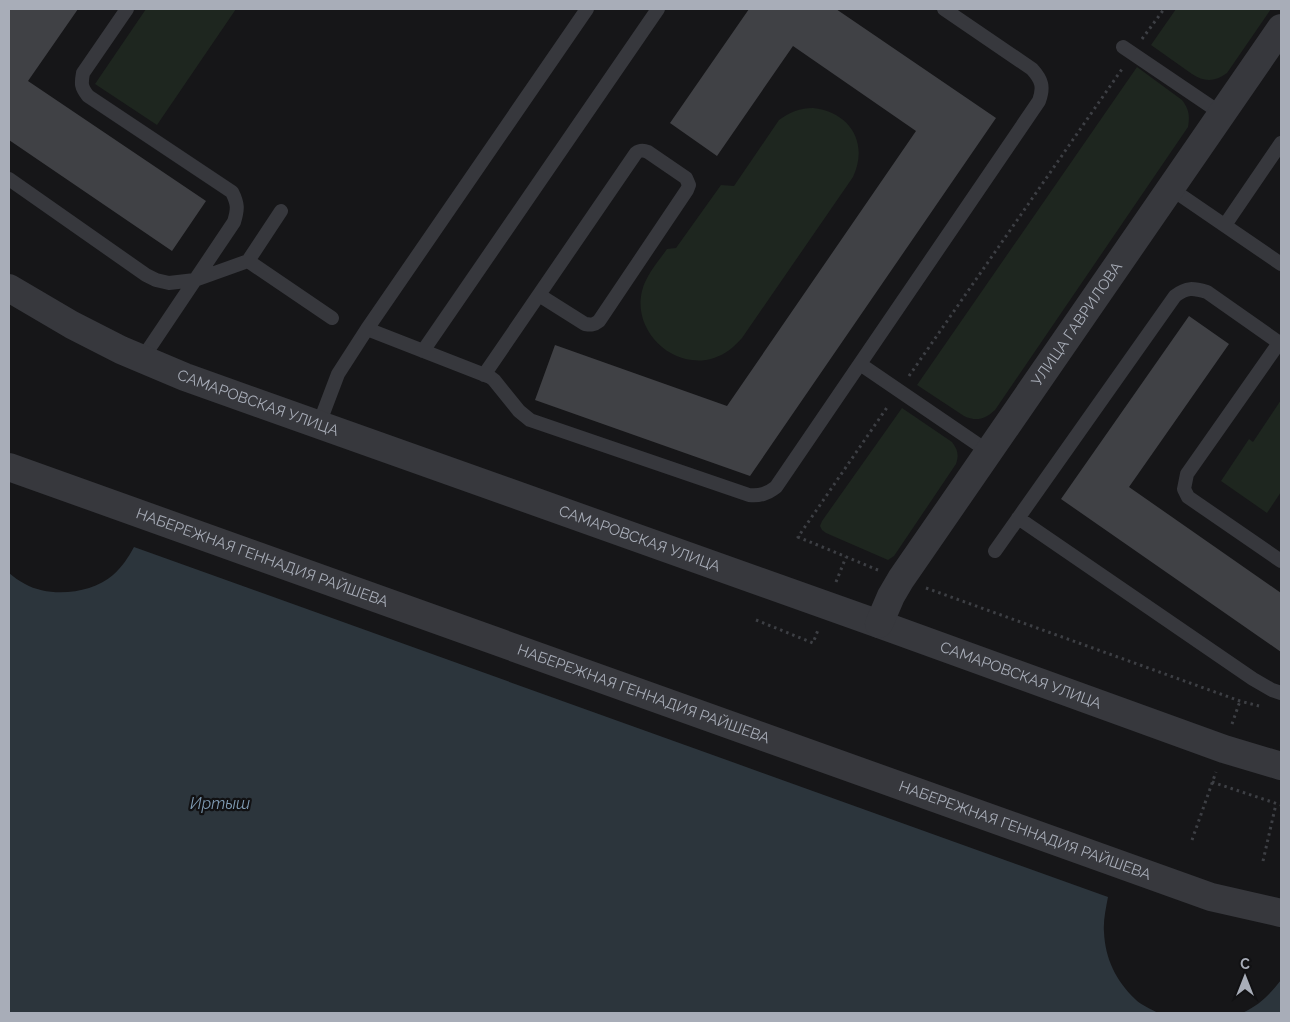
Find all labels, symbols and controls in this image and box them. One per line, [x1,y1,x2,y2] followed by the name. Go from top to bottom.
[1028,258,1126,389] street label: УЛИЦА ГАВРИЛОВА
[174,366,341,440] street label: САМАРОВСКАЯ УЛИЦА
[556,502,723,576] street label: САМАРОВСКАЯ УЛИЦА
[134,504,391,611] street label: НАБЕРЕЖНАЯ ГЕННАДИЯ РАЙШЕВА
[938,638,1104,713] street label: САМАРОВСКАЯ УЛИЦА
[515,641,772,747] street label: НАБЕРЕЖНАЯ ГЕННАДИЯ РАЙШЕВА
[896,777,1154,884] street label: НАБЕРЕЖНАЯ ГЕННАДИЯ РАЙШЕВА
[190,794,250,813] water label: Иртыш
[1220,952,1270,1002] north arrow
[1240,956,1250,972] text: С

